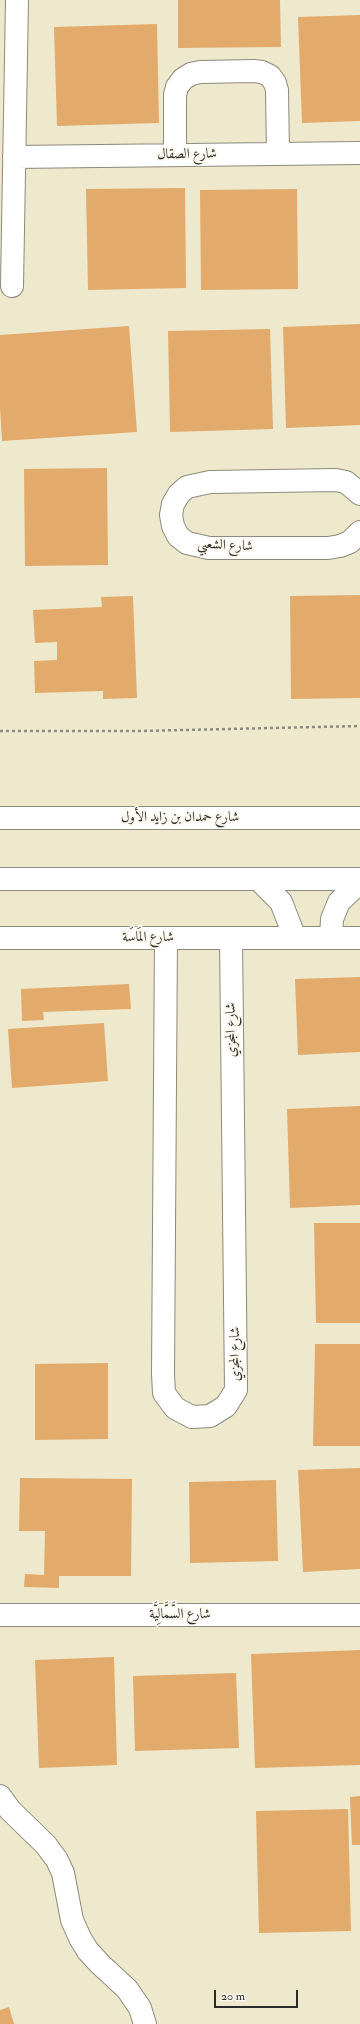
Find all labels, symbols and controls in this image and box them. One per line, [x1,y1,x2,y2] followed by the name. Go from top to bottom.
[157,146,217,164] street label: شارع الصقال
[197,536,253,556] street label: شارع الشعبي
[121,810,239,826] street label: شارع حمدان بن زايد الأول
[122,930,174,946] street label: شارع المَاسَة
[223,1003,241,1057] street label: شارع المجزي
[228,1327,244,1381] street label: شارع المجزي
[149,1607,211,1623] street label: شارع السَّمَّالِيَّة
[216,1982,300,2008] scale bar
[221,1989,245,2004] text: 20 m

